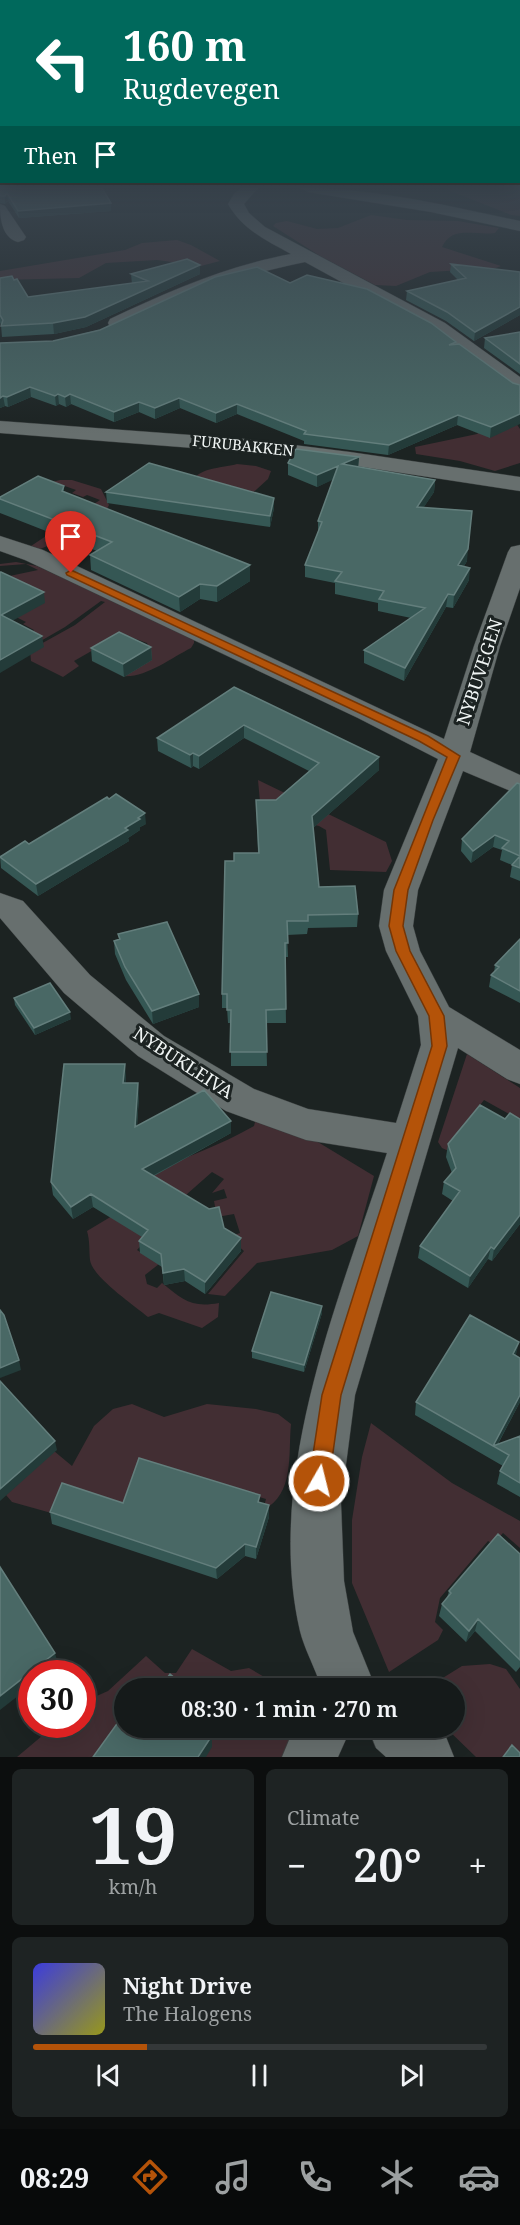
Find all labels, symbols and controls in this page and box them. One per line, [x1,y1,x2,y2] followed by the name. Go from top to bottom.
[123,16,247,73] text: 160 m
[24,24,102,102] icon: left
[123,70,280,107] text: Rugdevegen
[89,138,122,171] icon: arrive
[24,140,77,170] text: Then
[191,430,295,460] street label: FURUBAKKEN
[45,511,96,573] pin
[54,520,87,553] icon: arrive
[451,615,508,728] street label: NYBUVEGEN
[129,1021,238,1104] street label: NYBUKLEIVA
[287,1449,351,1513] position arrow
[18,1660,96,1738] speed limit sign: 30
[181,1693,398,1723] text: 08:30 · 1 min · 270 m
[89,1781,177,1887] text: 19
[287,1804,360,1831] text: Climate
[353,1834,422,1895] text: 20°
[287,1843,306,1888] text: −
[469,1843,487,1888] text: +
[108,1873,158,1900] text: km/h
[123,1970,252,2000] text: Night Drive
[123,2000,252,2027] text: The Halogens
[92,2059,125,2092] icon: previous
[243,2059,276,2092] icon: pause
[395,2059,428,2092] icon: next
[129,2156,171,2198] icon: directions
[212,2156,254,2198] icon: music
[294,2156,336,2198] icon: phone
[376,2156,418,2198] icon: climate
[458,2156,500,2198] icon: car
[20,2159,89,2196] text: 08:29

